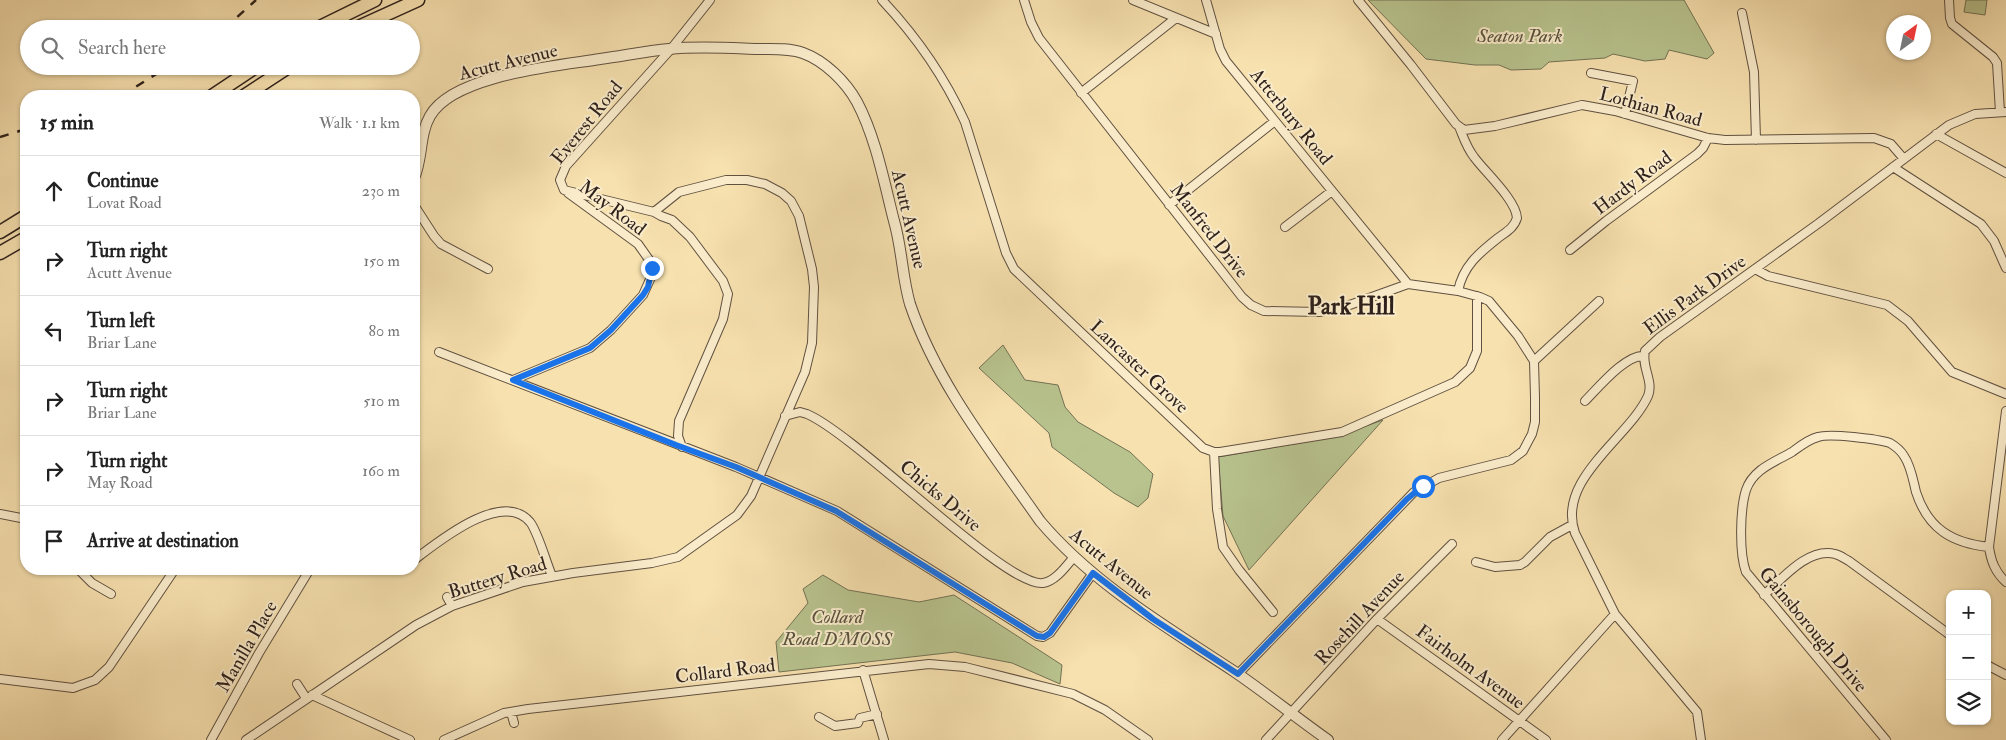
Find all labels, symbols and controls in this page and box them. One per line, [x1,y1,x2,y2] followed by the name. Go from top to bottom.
[1886,15,1931,60] north arrow
[20,20,420,75] search box
[1476,24,1563,48] park label: Seaton Park
[38,34,66,62] icon: search
[78,36,166,60] text: Search here
[455,38,560,86] street label: Acutt Avenue
[1244,63,1338,170] street label: Atterbury Road
[546,75,628,169] street label: Everest Road
[1597,82,1705,132] street label: Lothian Road
[40,109,94,136] text: 15 min
[319,113,400,133] text: Walk · 1.1 km
[1589,145,1677,220] street label: Hardy Road
[886,166,932,271] street label: Acutt Avenue
[87,169,158,193] text: Continue
[574,175,651,241] street label: May Road
[40,177,68,205] icon: ahead
[1165,178,1254,283] street label: Manfred Drive
[362,181,400,201] text: 230 m
[87,193,162,213] text: Lovat Road
[87,239,167,263] text: Turn right
[40,247,68,275] icon: right
[1639,249,1751,340] street label: Ellis Park Drive
[363,251,400,271] text: 150 m
[641,257,664,280] route end
[87,263,172,283] text: Acutt Avenue
[1307,291,1395,322] district label: Park Hill
[87,309,155,333] text: Turn left
[1085,315,1194,419] street label: Lancaster Grove
[40,317,68,345] icon: left
[369,321,400,341] text: 80 m
[87,333,157,353] text: Briar Lane
[87,379,167,403] text: Turn right
[40,387,68,415] icon: right
[363,391,400,411] text: 510 m
[87,403,157,423] text: Briar Lane
[87,449,167,473] text: Turn right
[895,455,986,537] street label: Chicks Drive
[40,457,68,485] icon: right
[362,461,400,481] text: 160 m
[87,473,153,493] text: May Road
[1412,475,1435,498] route start
[1064,522,1158,605] street label: Acutt Avenue
[40,527,68,555] icon: arrive
[87,529,239,553] text: Arrive at destination
[445,551,550,604] street label: Buttery Road
[1754,562,1873,697] street label: Gainsborough Drive
[1310,565,1410,670] street label: Rosehill Avenue
[1946,590,1991,725] map controls
[1946,590,1991,635] button: +
[211,596,283,697] street label: Manilla Place
[781,605,893,651] park label: Collard Road D'MOSS
[1411,619,1530,714] street label: Fairholm Avenue
[1946,635,1991,680] button: −
[674,653,777,689] street label: Collard Road
[1946,680,1991,725] button: layers

